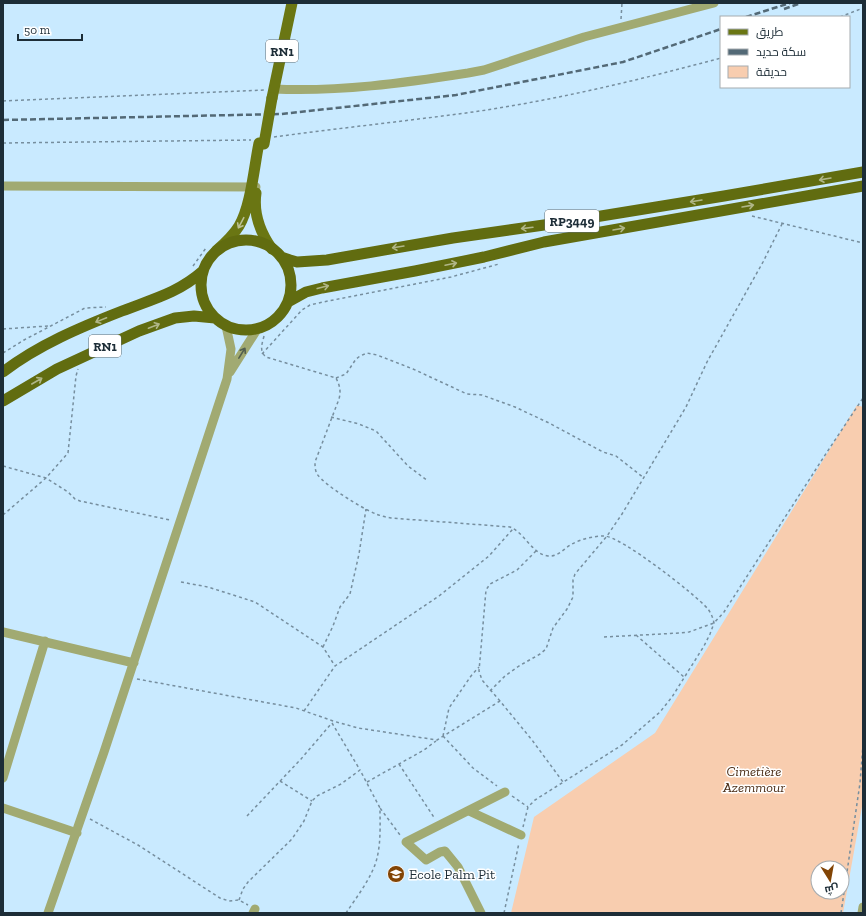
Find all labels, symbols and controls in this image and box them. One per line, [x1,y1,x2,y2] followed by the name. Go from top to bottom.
[18,16,82,42] scale bar
[720,16,850,88] legend
[24,23,51,37] text: 50 m
[756,25,784,39] text: طريق
[266,40,298,62] road number: RN1
[756,45,806,59] text: سكة حديد
[756,65,787,79] text: حديقة
[818,175,831,183] one-way arrow
[690,197,703,205] one-way arrow
[741,202,754,210] one-way arrow
[545,210,599,232] road number: RP3449
[236,216,244,228] one-way arrow
[521,224,534,232] one-way arrow
[613,224,626,232] one-way arrow
[392,243,405,251] one-way arrow
[444,259,457,267] one-way arrow
[317,283,330,291] one-way arrow
[96,316,108,324] one-way arrow
[148,321,160,329] one-way arrow
[89,335,121,357] road number: RN1
[238,347,246,359] one-way arrow
[31,377,43,385] one-way arrow
[722,763,785,796] park label: Cimetière Azemmour
[810,860,850,900] north arrow
[386,864,406,884] school or university icon: Ecole Palm Pit
[409,866,496,883] place label: Ecole Palm Pit
[824,882,840,897] text: ش

